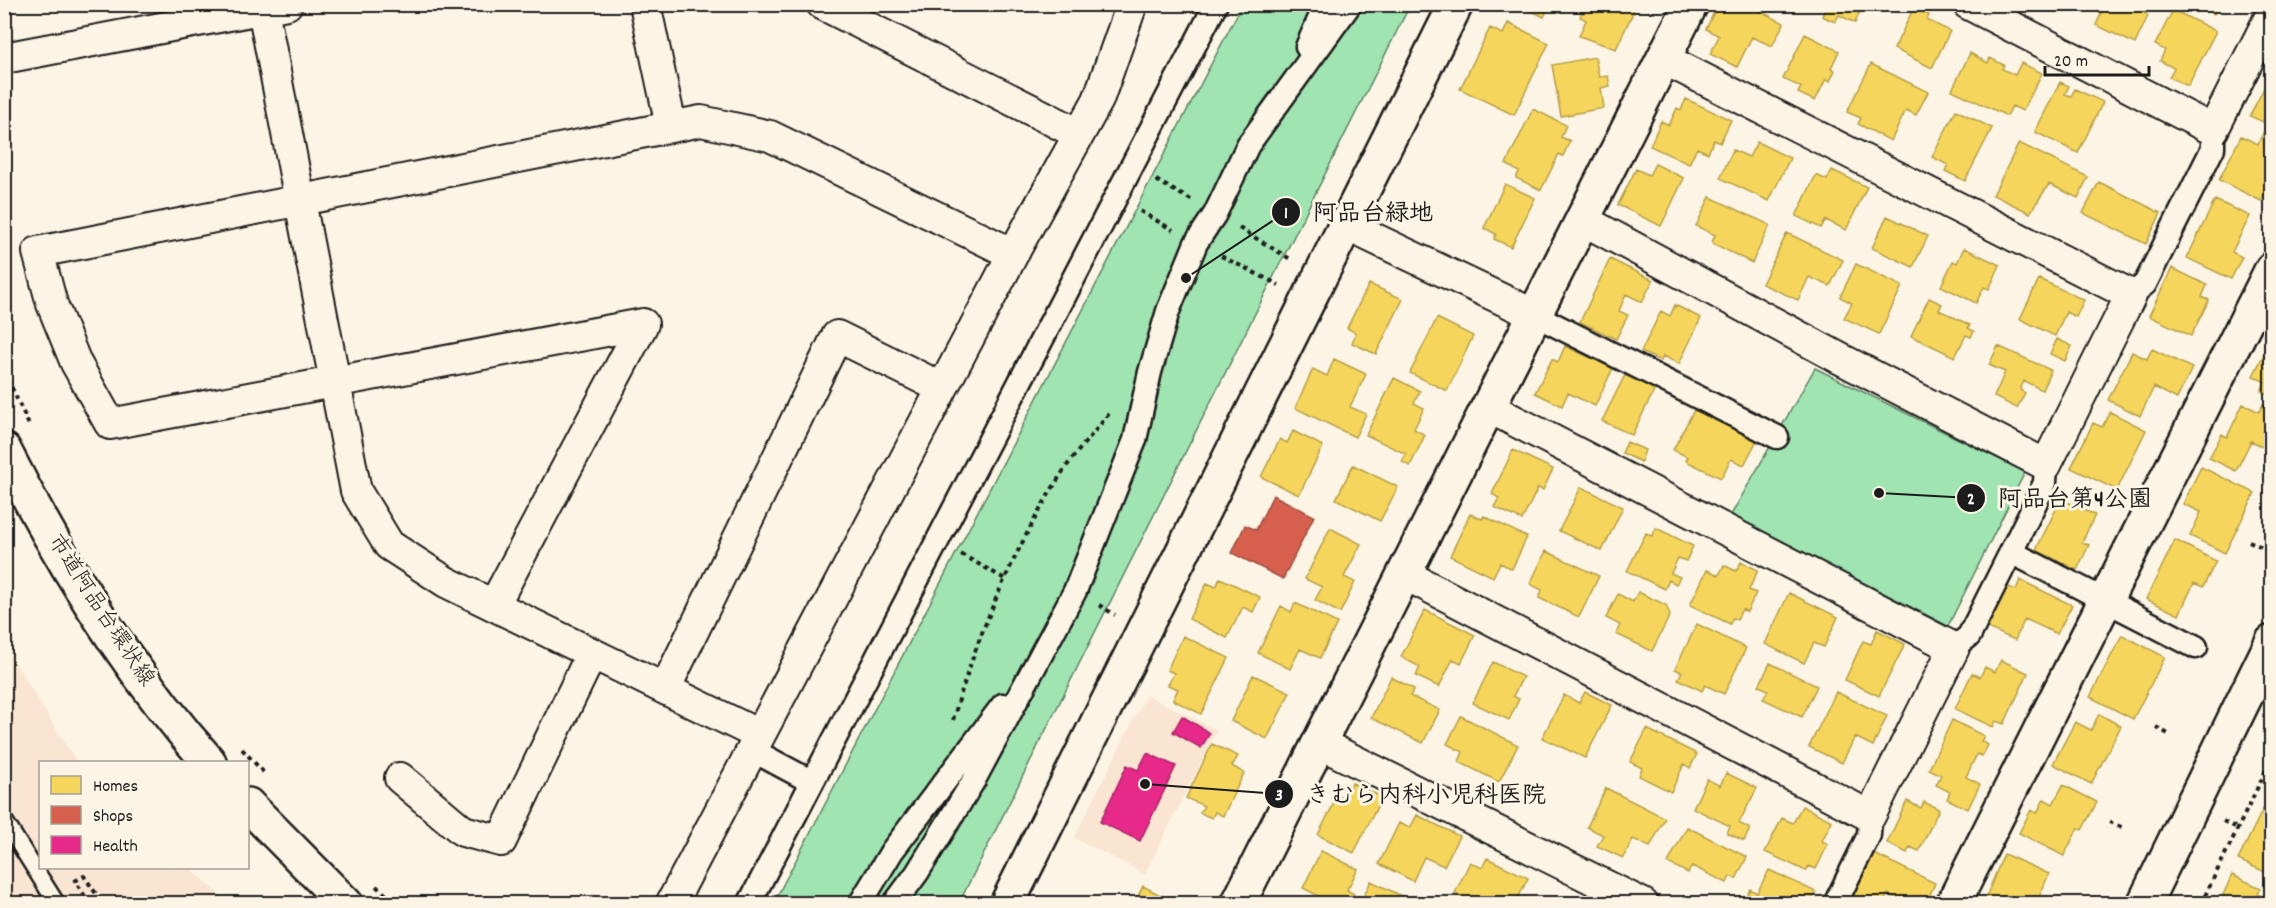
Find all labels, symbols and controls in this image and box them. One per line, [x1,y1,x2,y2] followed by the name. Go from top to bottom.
[2045,39,2148,77] scale bar
[2054,50,2088,75] text: 20 m
[1271,191,1445,233] callout: 阿品台緑地
[1313,198,1433,232] text: 阿品台緑地
[1284,202,1288,227] text: 1
[1956,477,2164,519] callout: 阿品台第4公園
[1998,484,2152,518] text: 阿品台第4公園
[1967,488,1975,513] text: 2
[39,529,161,693] street label: 市道阿品台環状線
[39,761,249,869] legend
[1264,773,1558,815] callout: きむら内科小児科医院
[93,775,138,800] text: Homes
[1306,780,1546,814] text: きむら内科小児科医院
[1275,784,1283,809] text: 3
[93,805,133,830] text: Shops
[93,835,138,860] text: Health

